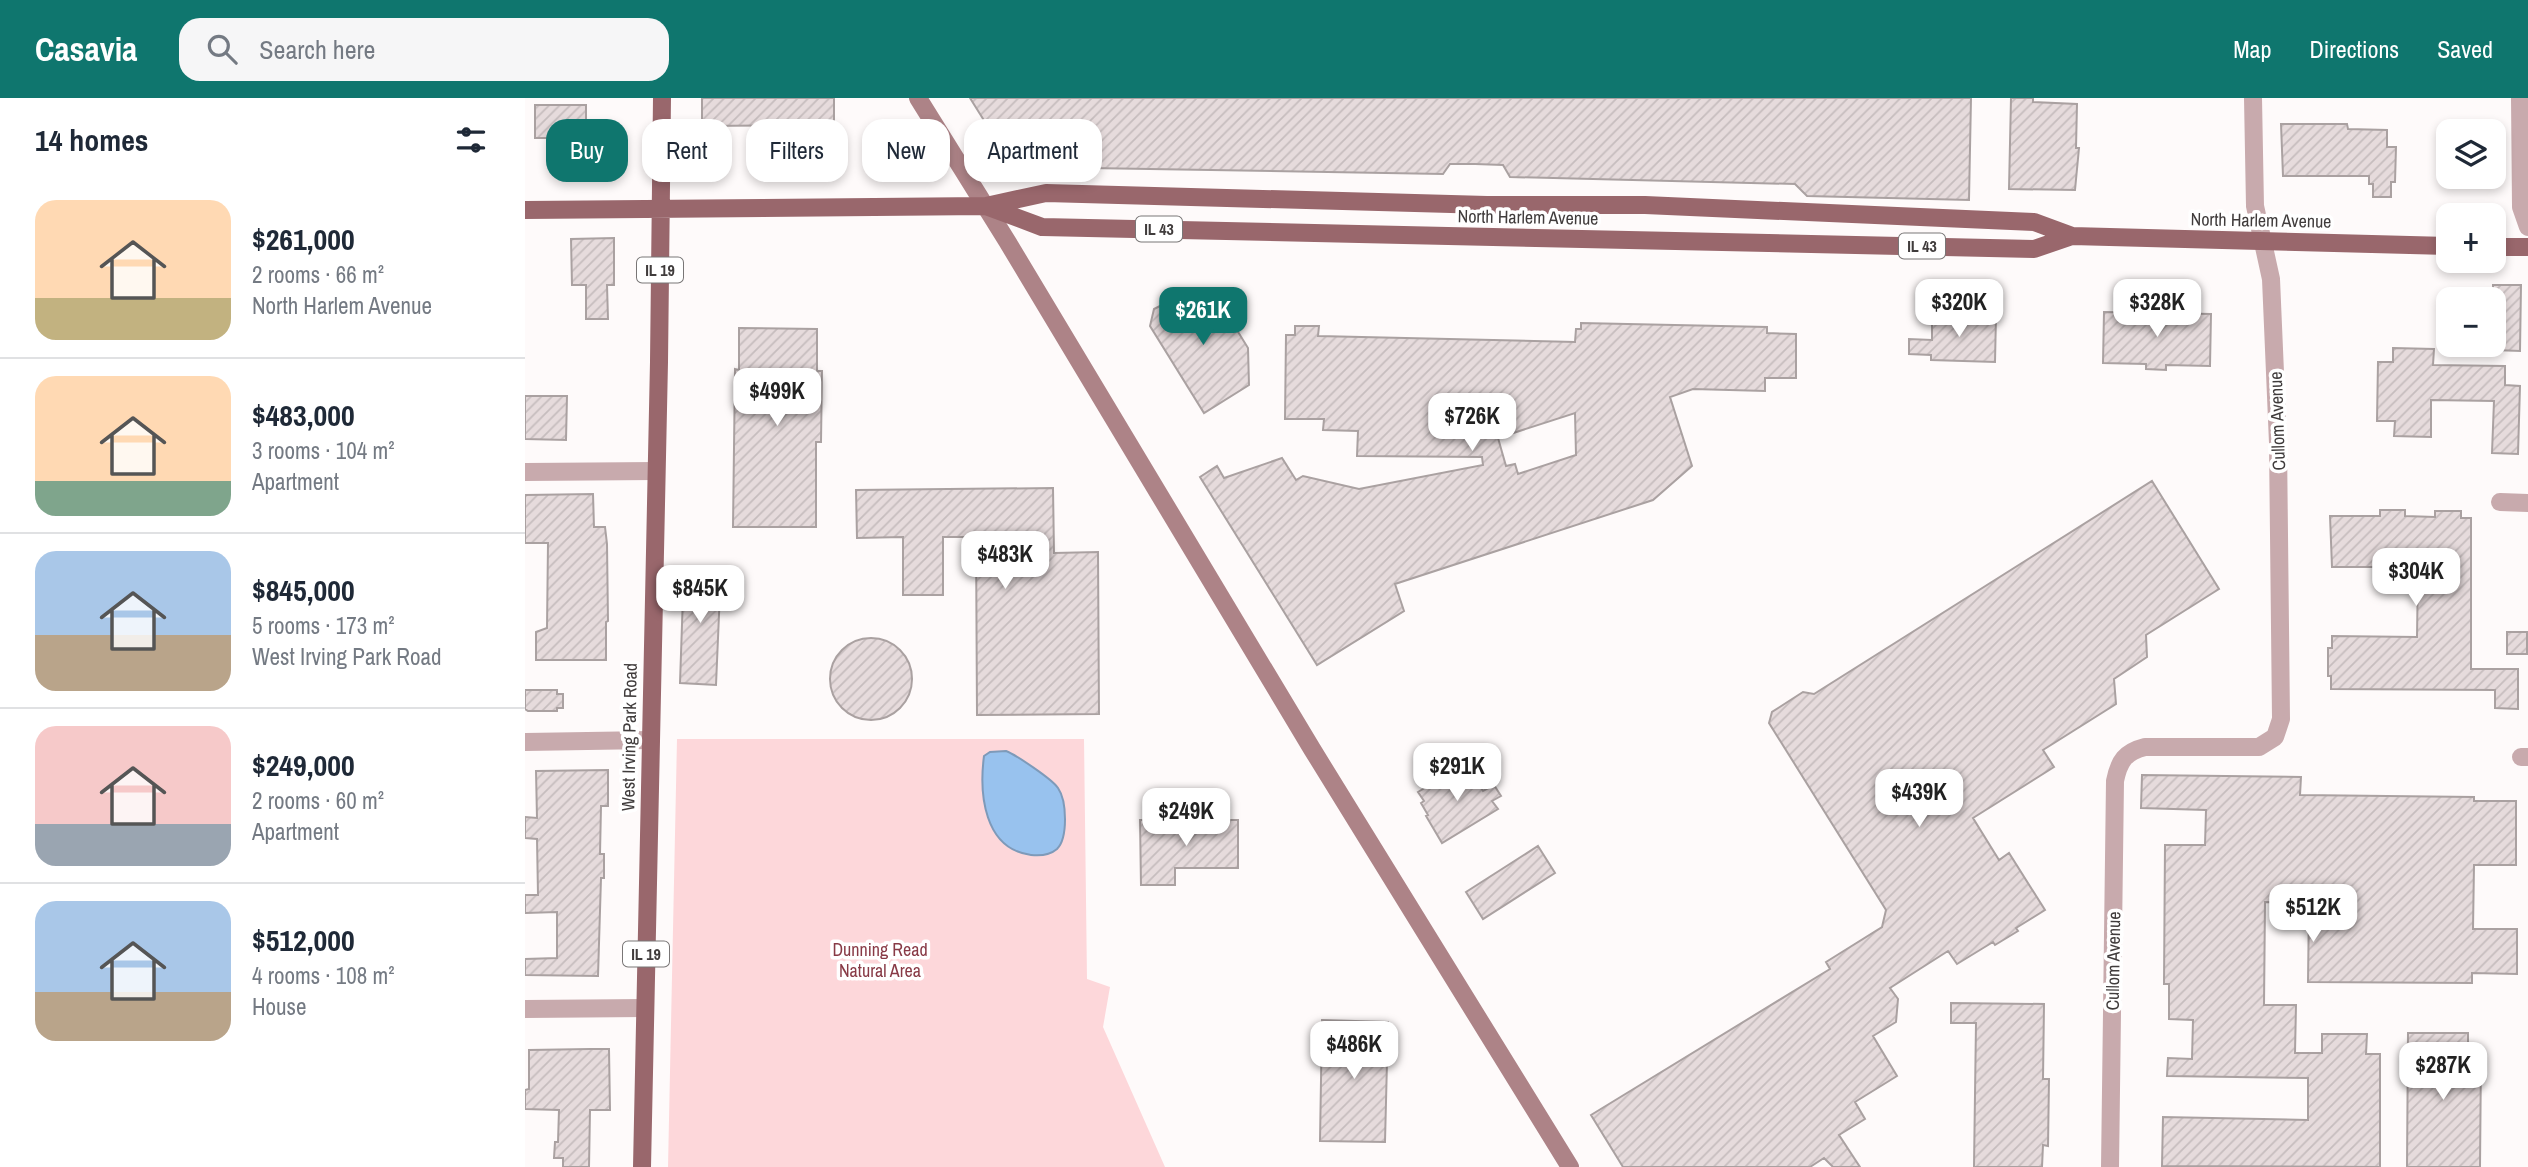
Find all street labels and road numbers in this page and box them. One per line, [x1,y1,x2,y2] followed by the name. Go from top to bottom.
[1457,203,1599,231] street label: North Harlem Avenue
[2190,206,2332,234] street label: North Harlem Avenue
[1136,217,1182,242] road number: IL 43
[1899,234,1945,258] road number: IL 43
[637,258,683,282] road number: IL 19
[2263,371,2291,471] street label: Cullom Avenue
[615,663,643,811] street label: West Irving Park Road
[2100,911,2126,1011] street label: Cullom Avenue
[623,942,669,967] road number: IL 19

